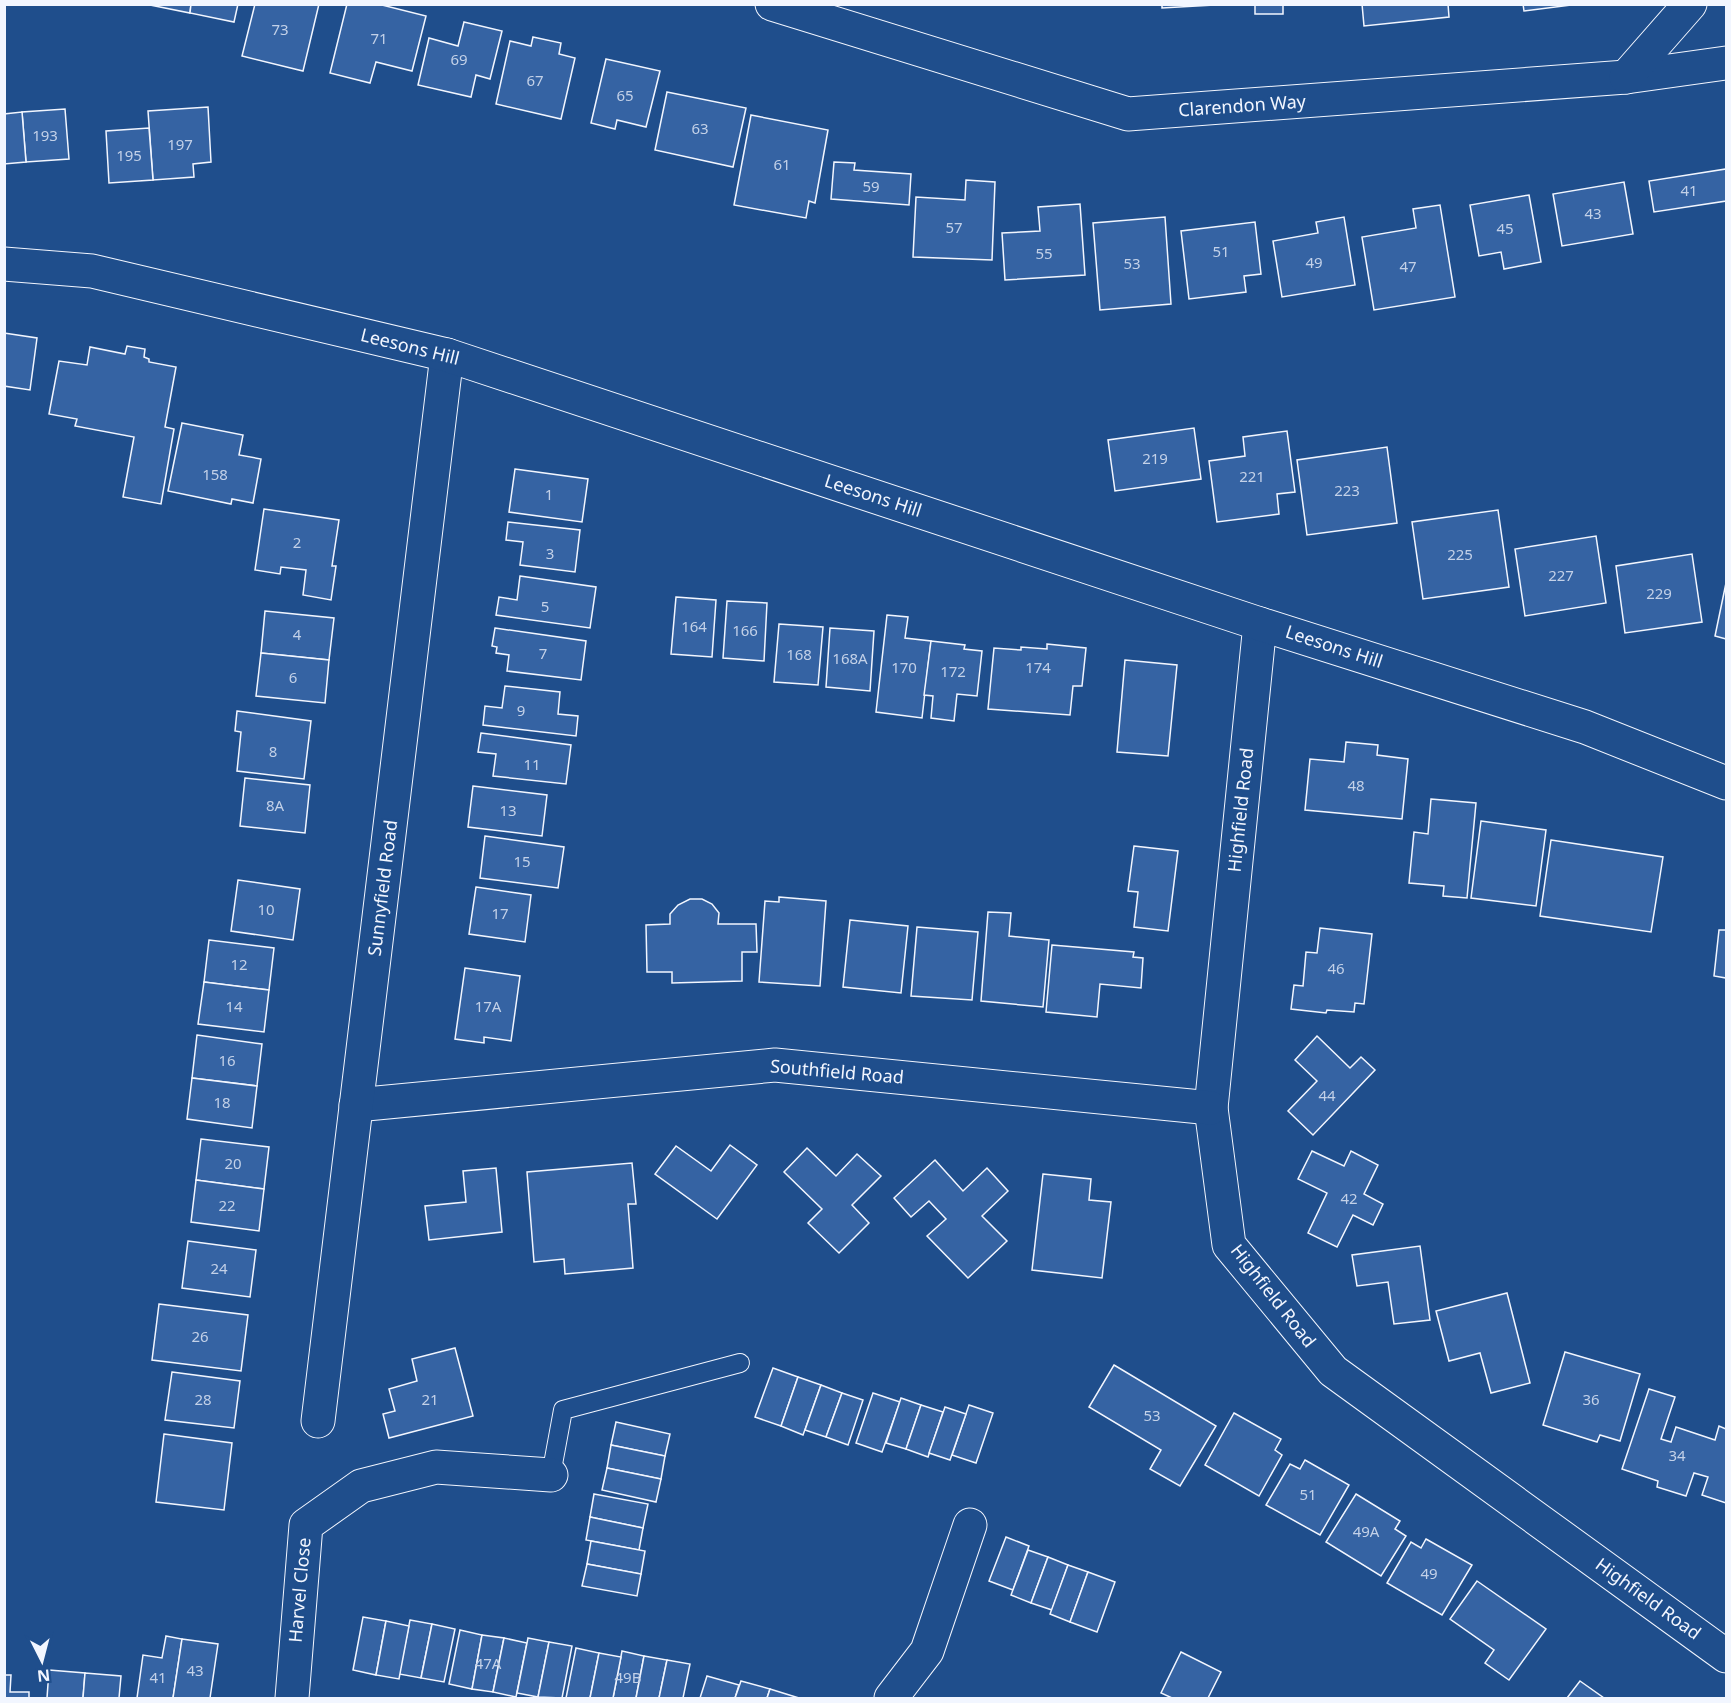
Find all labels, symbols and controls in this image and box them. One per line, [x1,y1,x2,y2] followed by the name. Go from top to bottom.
[271,19,289,39] house number: 73
[370,28,388,48] house number: 71
[450,49,468,69] house number: 69
[526,70,544,90] house number: 67
[616,85,634,105] house number: 65
[1177,89,1307,121] street label: Clarendon Way
[691,118,709,138] house number: 63
[32,125,58,145] house number: 193
[167,134,193,154] house number: 197
[116,145,142,165] house number: 195
[773,154,791,174] house number: 61
[862,176,880,196] house number: 59
[1680,180,1698,200] house number: 41
[1584,203,1602,223] house number: 43
[945,217,963,237] house number: 57
[1496,218,1514,238] house number: 45
[1212,241,1230,261] house number: 51
[1035,243,1053,263] house number: 55
[1305,252,1323,272] house number: 49
[1123,253,1141,273] house number: 53
[1399,256,1417,276] house number: 47
[358,322,462,370] street label: Leesons Hill
[1142,448,1168,468] house number: 219
[202,464,228,484] house number: 158
[1239,466,1265,486] house number: 221
[822,468,925,522] street label: Leesons Hill
[1334,480,1360,500] house number: 223
[545,484,553,504] house number: 1
[293,532,301,552] house number: 2
[546,543,554,563] house number: 3
[1447,544,1473,564] house number: 225
[1548,565,1574,585] house number: 227
[1646,583,1672,603] house number: 229
[541,596,549,616] house number: 5
[681,616,707,636] house number: 164
[1283,619,1386,673] street label: Leesons Hill
[732,620,758,640] house number: 166
[293,624,302,644] house number: 4
[539,643,547,663] house number: 7
[786,644,812,664] house number: 168
[832,648,868,668] house number: 168A
[891,657,917,677] house number: 170
[1025,657,1051,677] house number: 174
[940,661,966,681] house number: 172
[289,667,297,687] house number: 6
[517,700,525,720] house number: 9
[269,741,277,761] house number: 8
[1222,747,1258,873] street label: Highfield Road
[523,754,541,774] house number: 11
[1347,775,1365,795] house number: 48
[266,795,284,815] house number: 8A
[499,800,517,820] house number: 13
[362,818,402,957] street label: Sunnyfield Road
[513,851,531,871] house number: 15
[257,899,275,919] house number: 10
[491,903,509,923] house number: 17
[230,954,248,974] house number: 12
[1327,958,1345,978] house number: 46
[225,996,243,1016] house number: 14
[475,996,502,1016] house number: 17A
[218,1050,236,1070] house number: 16
[769,1053,905,1089] street label: Southfield Road
[1318,1085,1336,1105] house number: 44
[213,1092,231,1112] house number: 18
[224,1153,242,1173] house number: 20
[1340,1188,1358,1208] house number: 42
[218,1195,236,1215] house number: 22
[1226,1239,1322,1352] street label: Highfield Road
[210,1258,228,1278] house number: 24
[191,1326,209,1346] house number: 26
[194,1389,212,1409] house number: 28
[421,1389,439,1409] house number: 21
[1582,1389,1600,1409] house number: 36
[1143,1405,1161,1425] house number: 53
[1668,1445,1686,1465] house number: 34
[1299,1484,1317,1504] house number: 51
[1353,1521,1380,1541] house number: 49A
[282,1536,316,1643] street label: Harvel Close
[1591,1552,1706,1645] street label: Highfield Road
[1420,1563,1438,1583] house number: 49
[12,1631,72,1691] north arrow
[475,1653,502,1673] house number: 47A
[186,1660,204,1680] house number: 43
[36,1664,51,1688] text: N
[149,1667,167,1687] house number: 41
[615,1667,641,1687] house number: 49B

